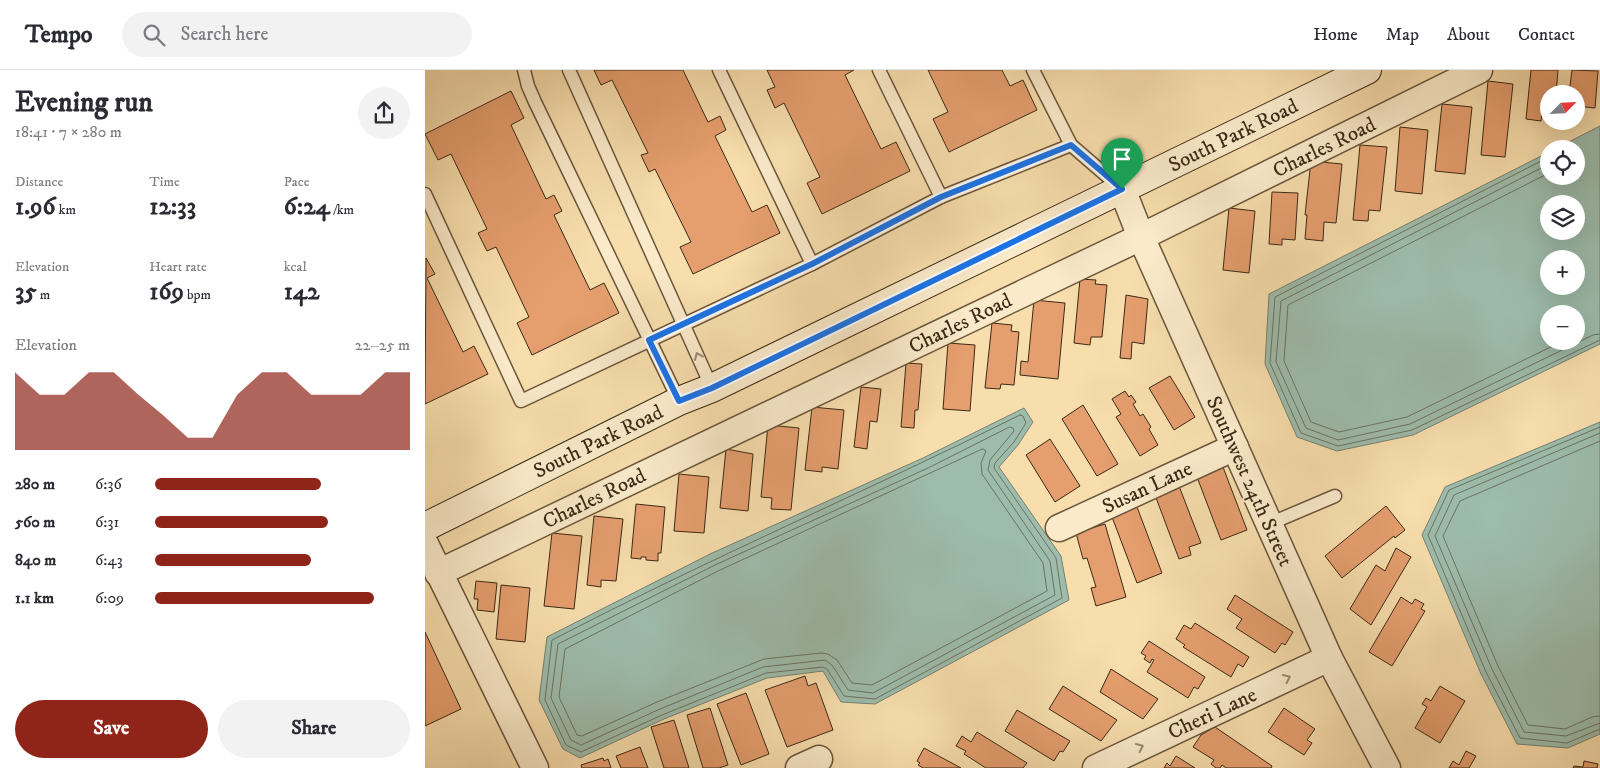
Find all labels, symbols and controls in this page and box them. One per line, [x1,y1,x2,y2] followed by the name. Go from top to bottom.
[122,12,472,57] search box
[25,20,92,50] text: Tempo
[140,21,168,49] icon: search
[180,23,268,46] text: Search here
[1313,24,1358,46] text: Home
[1386,24,1419,46] text: Map
[1447,24,1490,46] text: About
[1518,24,1575,46] text: Contact
[15,85,153,120] text: Evening run
[1540,85,1585,130] north arrow
[1540,85,1585,350] map controls
[358,87,410,139] button: share
[1164,93,1303,178] street label: South Park Road
[1269,112,1381,184] street label: Charles Road
[15,122,122,142] text: 18:41 · 7 × 280 m
[1101,138,1143,189] pin
[1540,140,1585,185] button: locate
[1108,145,1136,173] icon: arrive
[15,173,63,191] text: Distance
[149,173,180,191] text: Time
[284,173,310,191] text: Pace
[15,191,56,222] text: 1.96
[149,191,196,222] text: 12:33
[284,191,330,222] text: 6:24
[1540,195,1585,240] button: layers
[56,201,76,219] text: km
[330,201,354,219] text: /km
[1540,250,1585,295] button: +
[15,258,69,276] text: Elevation
[149,258,207,276] text: Heart rate
[284,258,307,276] text: kcal
[15,276,37,307] text: 35
[149,276,184,307] text: 169
[284,276,320,307] text: 142
[37,286,50,304] text: m
[184,286,211,304] text: bpm
[905,288,1017,360] street label: Charles Road
[1540,305,1585,350] button: −
[15,335,77,355] text: Elevation
[355,335,410,355] text: 22–25 m
[694,352,705,361] one-way arrow
[1200,392,1298,571] street label: Southwest 24th Street
[529,399,668,484] street label: South Park Road
[1098,456,1197,520] street label: Susan Lane
[539,463,651,535] street label: Charles Road
[15,474,55,494] text: 280 m
[95,474,122,494] text: 6:36
[15,512,55,532] text: 560 m
[95,512,119,532] text: 6:31
[15,550,56,570] text: 840 m
[95,550,123,570] text: 6:43
[15,588,54,608] text: 1.1 km
[95,588,124,608] text: 6:09
[1282,674,1291,684] one-way arrow
[1164,682,1261,746] street label: Cheri Lane
[15,700,208,758] button: Save
[218,700,410,758] button: Share
[1135,743,1144,753] one-way arrow

